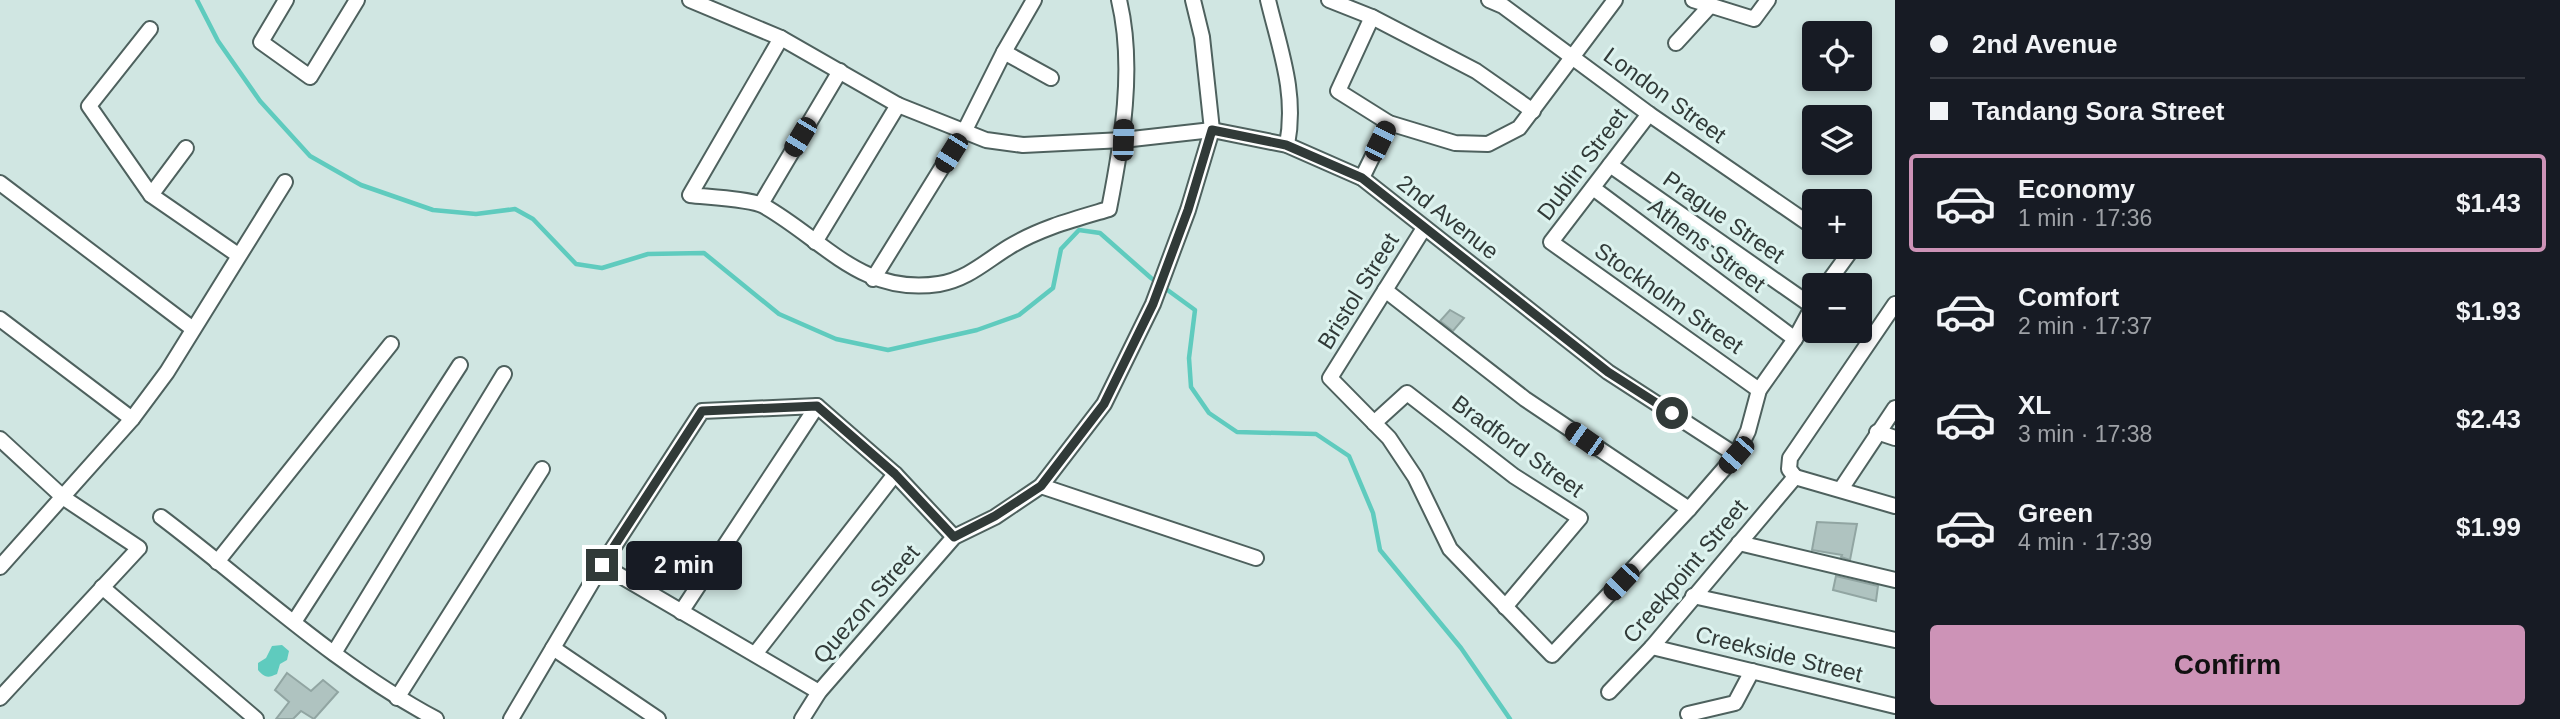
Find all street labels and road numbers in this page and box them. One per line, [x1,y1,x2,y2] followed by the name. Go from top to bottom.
[1599,42,1732,148] street label: London Street
[1532,103,1633,225] street label: Dublin Street
[1658,166,1790,269] street label: Prague Street
[1392,169,1504,265] street label: 2nd Avenue
[1644,193,1771,298] street label: Athens Street
[1312,228,1404,354] street label: Bristol Street
[1590,237,1749,359] street label: Stockholm Street
[1447,390,1589,503] street label: Bradford Street
[1618,494,1753,648] street label: Creekpoint Street
[808,539,925,668] street label: Quezon Street
[1693,621,1866,687] street label: Creekside Street

